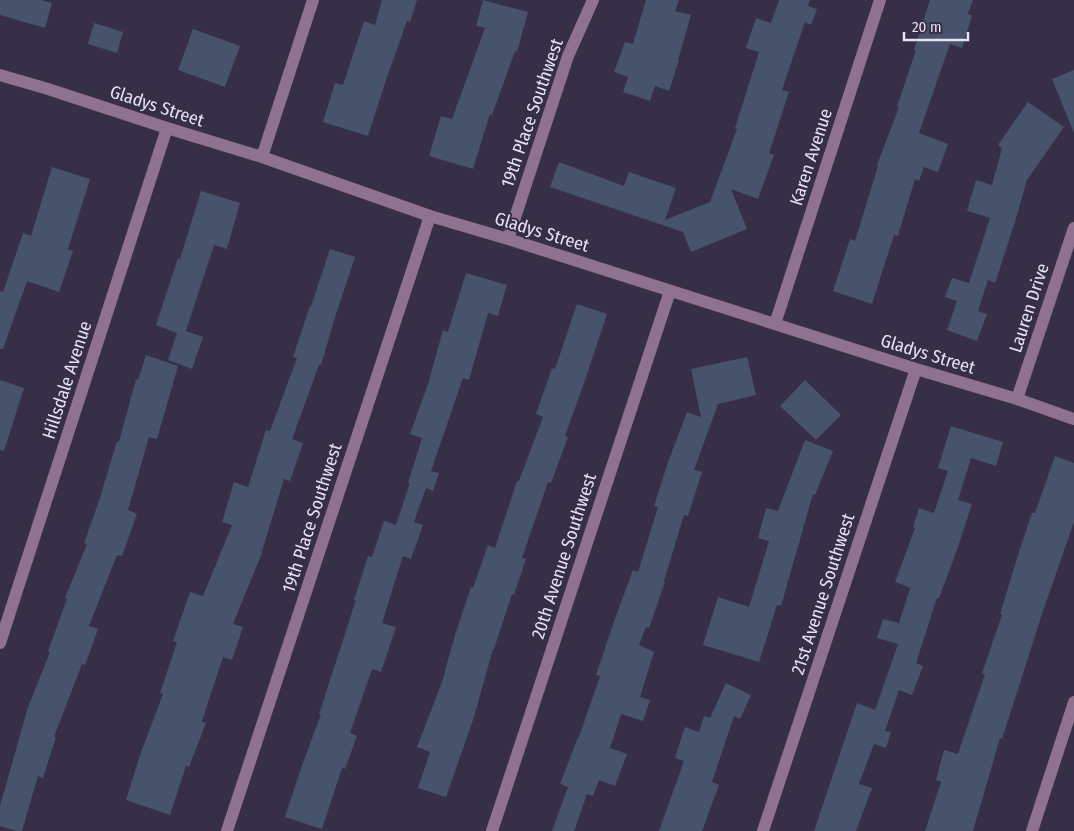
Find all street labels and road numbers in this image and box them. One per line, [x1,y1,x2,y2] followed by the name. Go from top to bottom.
[496,36,568,190] street label: 19th Place Southwest
[107,80,207,132] street label: Gladys Street
[785,106,837,208] street label: Karen Avenue
[492,207,592,257] street label: Gladys Street
[1004,260,1054,355] street label: Lauren Drive
[38,318,96,442] street label: Hillsdale Avenue
[878,329,978,379] street label: Gladys Street
[277,440,347,596] street label: 19th Place Southwest
[527,470,601,642] street label: 20th Avenue Southwest
[787,511,859,677] street label: 21st Avenue Southwest

